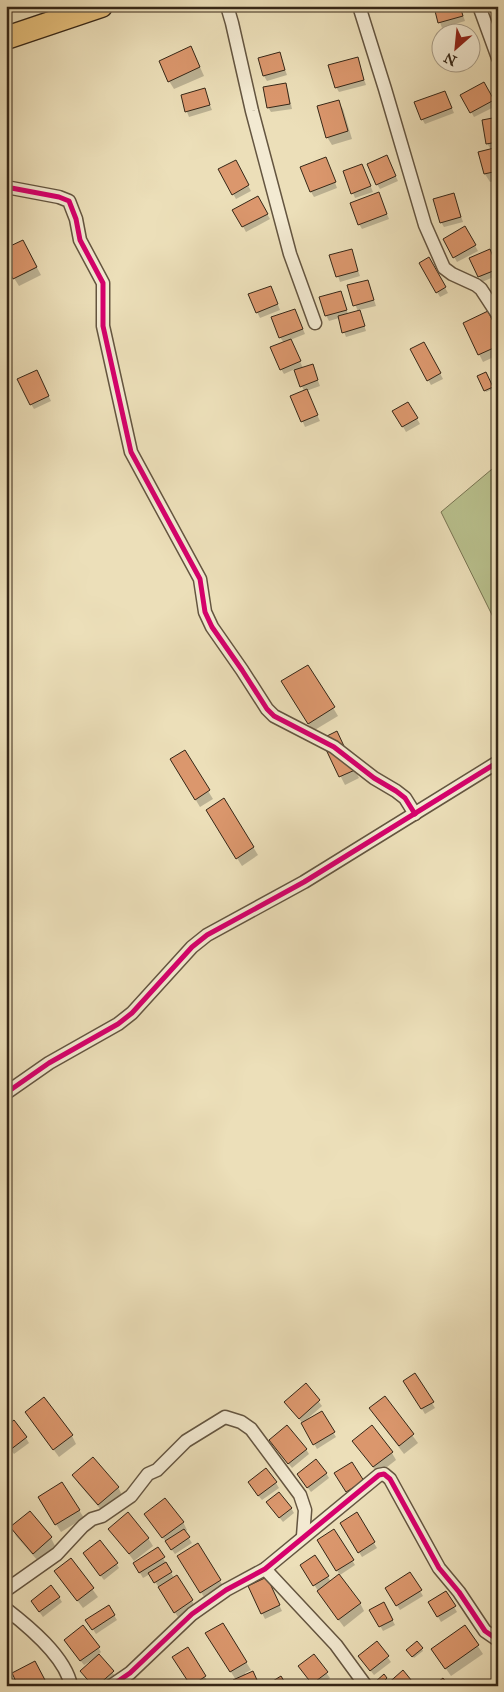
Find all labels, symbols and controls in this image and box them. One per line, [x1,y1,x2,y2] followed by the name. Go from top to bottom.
[432,22,482,72] north arrow
[441,49,459,69] text: N

